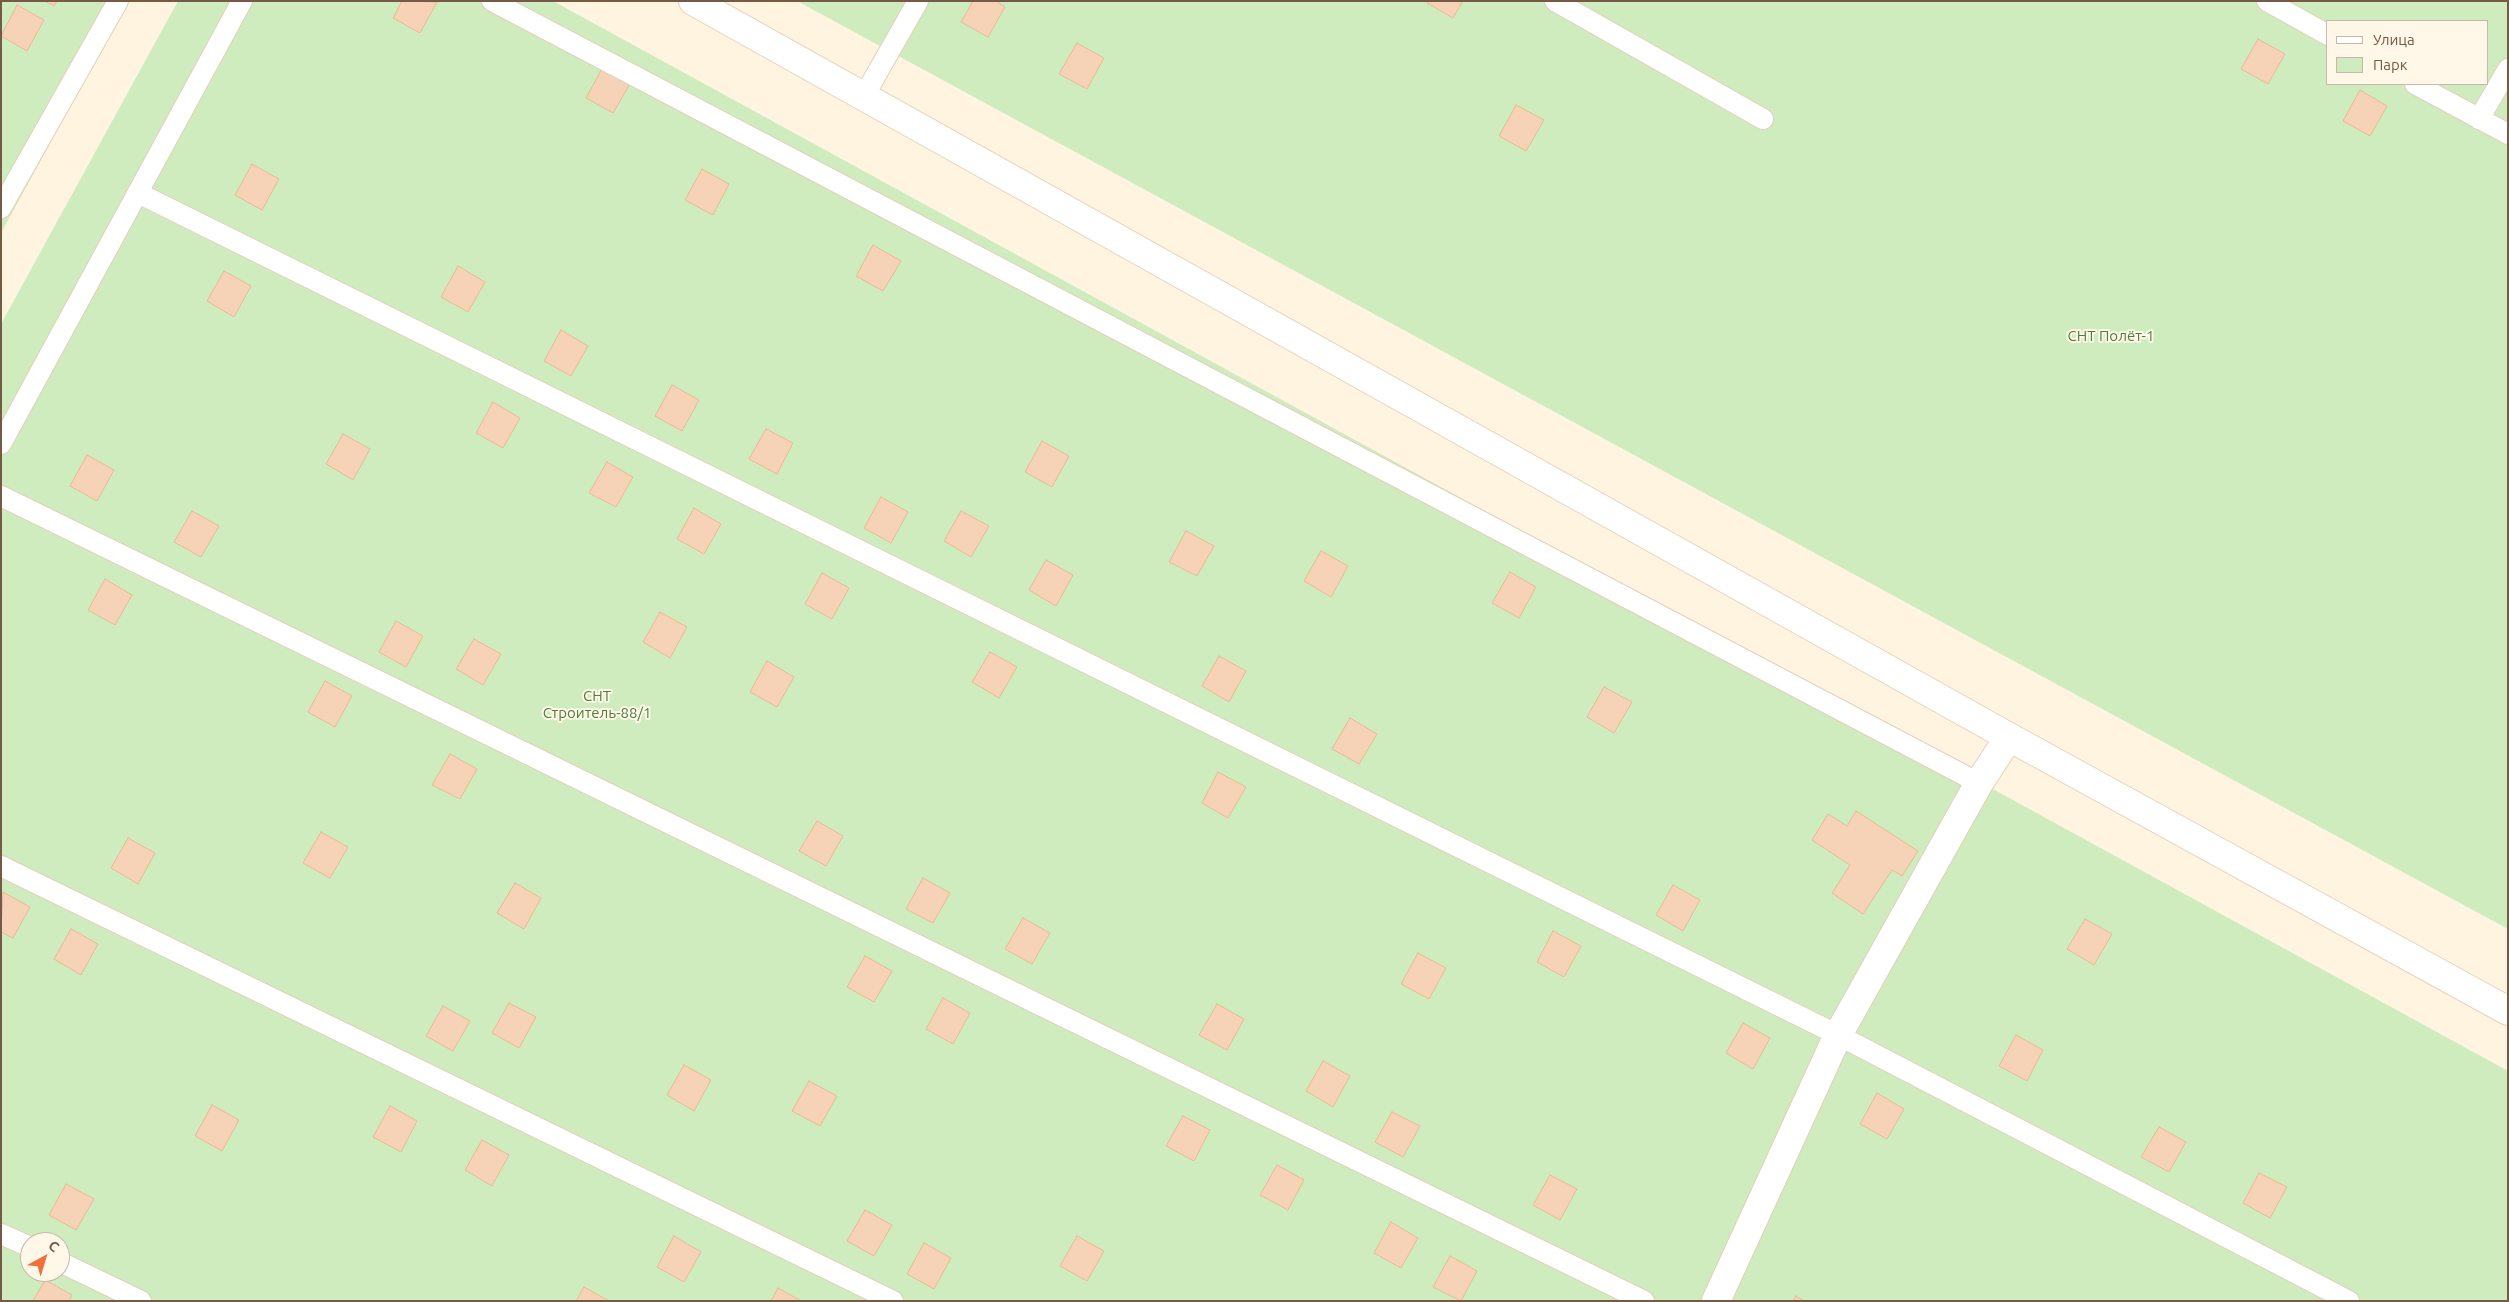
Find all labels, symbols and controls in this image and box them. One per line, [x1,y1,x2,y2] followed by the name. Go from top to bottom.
[2326,20,2489,85] legend
[2373,31,2415,48] text: Улица
[2373,56,2408,73] text: Парк
[2068,327,2154,345] park label: СНТ Полёт-1
[543,687,651,722] park label: СНТ Строитель-88/1
[20,1232,70,1282] north arrow
[45,1237,62,1255] text: С

